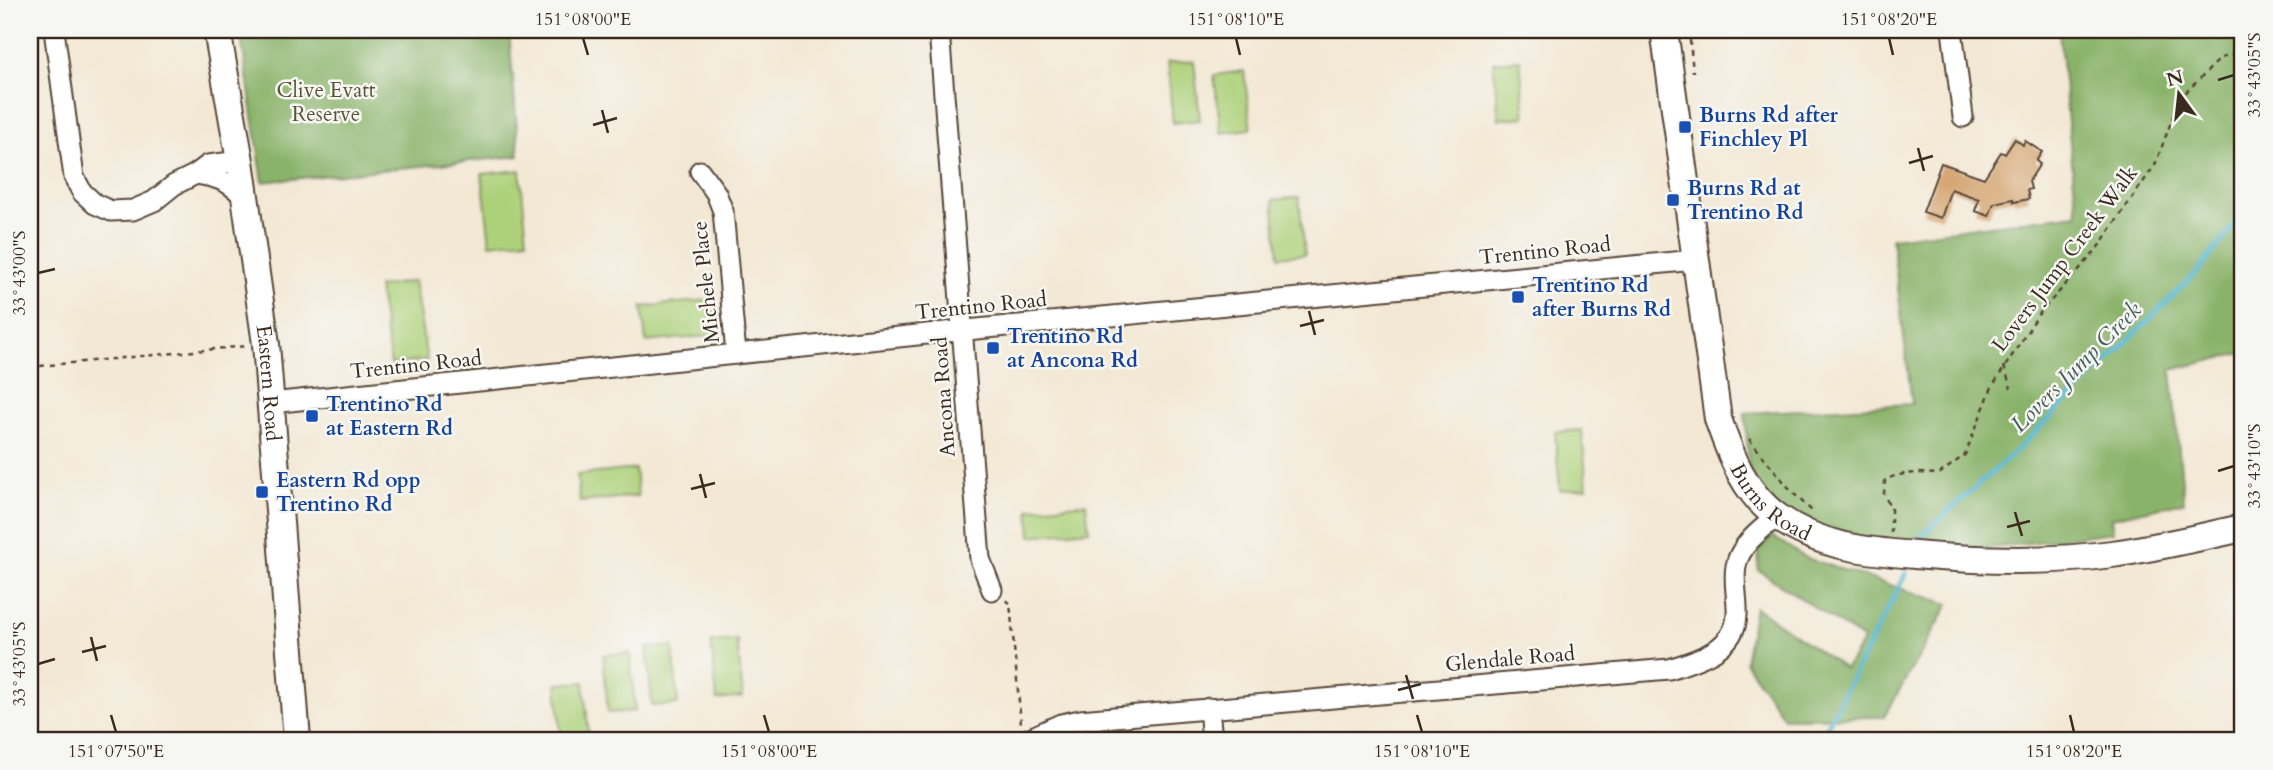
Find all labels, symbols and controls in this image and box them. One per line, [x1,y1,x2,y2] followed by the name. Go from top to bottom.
[535,7,631,32] text: 151°08'00"E
[1188,7,1284,32] text: 151°08'10"E
[1841,7,1937,32] text: 151°08'20"E
[2242,33,2267,117] text: 33°43'05"S
[2144,60,2214,130] north arrow
[2164,64,2187,93] text: N
[276,76,376,129] park label: Clive Evatt Reserve
[1699,101,1838,154] place label: Burns Rd after Finchley Pl
[1677,119,1693,135] marker: Burns Rd after Finchley Pl
[1985,159,2145,358] street label: Lovers Jump Creek Walk
[1687,174,1804,227] place label: Burns Rd at Trentino Rd
[1665,192,1681,208] marker: Burns Rd at Trentino Rd
[685,219,727,345] street label: Michele Place
[1478,230,1612,272] street label: Trentino Road
[7,231,32,315] text: 33°43'00"S
[1532,271,1671,324] place label: Trentino Rd after Burns Rd
[914,285,1048,327] street label: Trentino Road
[1510,289,1526,305] marker: Trentino Rd after Burns Rd
[2004,294,2149,439] water label: Lovers Jump Creek
[1007,322,1138,375] place label: Trentino Rd at Ancona Rd
[249,323,288,442] street label: Eastern Road
[925,336,963,458] street label: Ancona Road
[985,340,1001,356] marker: Trentino Rd at Ancona Rd
[349,344,483,386] street label: Trentino Road
[326,390,453,443] place label: Trentino Rd at Eastern Rd
[304,408,320,424] marker: Trentino Rd at Eastern Rd
[2242,424,2267,508] text: 33°43'10"S
[1723,458,1816,548] street label: Burns Road
[276,466,421,519] place label: Eastern Rd opp Trentino Rd
[254,484,270,500] marker: Eastern Rd opp Trentino Rd
[7,622,32,706] text: 33°43'05"S
[1444,639,1576,679] street label: Glendale Road
[68,739,164,764] text: 151°07'50"E
[721,739,817,764] text: 151°08'00"E
[1374,739,1470,764] text: 151°08'10"E
[2026,739,2122,764] text: 151°08'20"E

